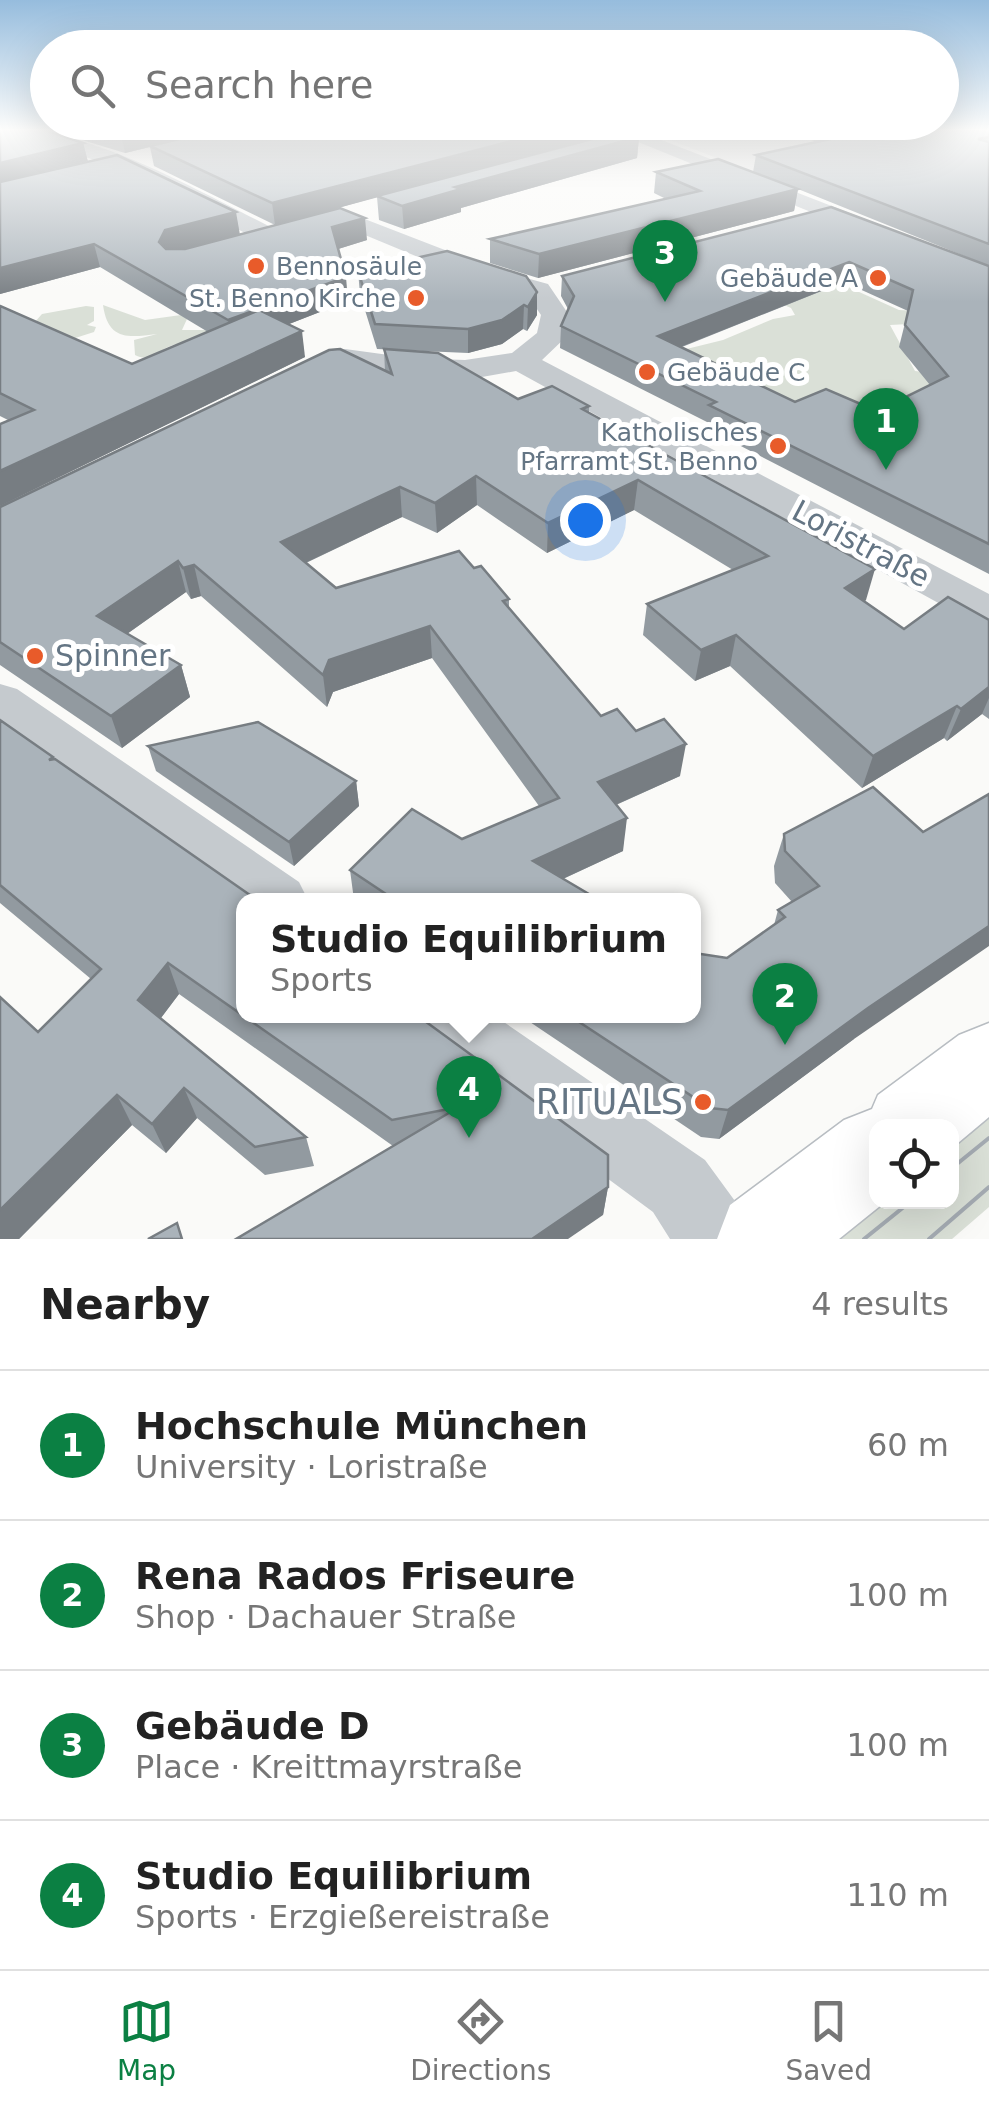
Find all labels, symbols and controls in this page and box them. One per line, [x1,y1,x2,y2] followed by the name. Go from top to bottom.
[30,30,959,140] search box
[65,58,120,113] icon: search
[145,63,373,107] text: Search here
[632,220,698,302] pin: 3
[276,252,422,281] place label: Bennosäule
[245,255,267,277] marker: Bennosäule
[720,264,858,293] place label: Gebäude A
[867,267,889,289] marker: Gebäude A
[189,284,396,313] place label: St. Benno Kirche
[405,287,427,309] marker: St. Benno Kirche
[667,358,805,387] place label: Gebäude C
[636,361,658,383] marker: Gebäude C
[854,388,918,470] pin: 1
[520,418,758,476] place label: Katholisches Pfarramt St. Benno
[767,435,789,457] marker: Katholisches Pfarramt St. Benno
[786,493,936,594] street label: Loristraße
[560,495,611,546] your location
[55,638,171,673] place label: Spinner
[24,645,46,667] marker: Spinner
[236,893,701,1023] popup
[270,917,667,961] text: Studio Equilibrium
[270,961,373,999] text: Sports
[752,962,818,1045] pin: 2
[436,1056,502,1138] pin: 4
[536,1082,683,1122] place label: RITUALS
[692,1091,714,1113] marker: RITUALS
[869,1119,959,1209] map controls
[869,1119,959,1209] button: locate
[40,1280,210,1329] text: Nearby
[811,1285,949,1323] text: 4 results
[135,1404,588,1448] text: Hochschule München
[61,1426,84,1464] text: 1
[867,1426,949,1464] text: 60 m
[135,1448,488,1486] text: University · Loristraße
[135,1554,575,1598] text: Rena Rados Friseure
[61,1576,84,1614] text: 2
[847,1576,949,1614] text: 100 m
[135,1598,517,1636] text: Shop · Dachauer Straße
[135,1704,370,1748] text: Gebäude D
[61,1726,84,1764] text: 3
[847,1726,949,1764] text: 100 m
[135,1748,522,1786] text: Place · Kreittmayrstraße
[135,1854,532,1898] text: Studio Equilibrium
[61,1876,84,1914] text: 4
[847,1876,949,1914] text: 110 m
[135,1898,550,1936] text: Sports · Erzgießereistraße
[117,1994,176,2087] tab: Map
[410,1994,551,2087] tab: Directions
[785,1994,872,2087] tab: Saved

